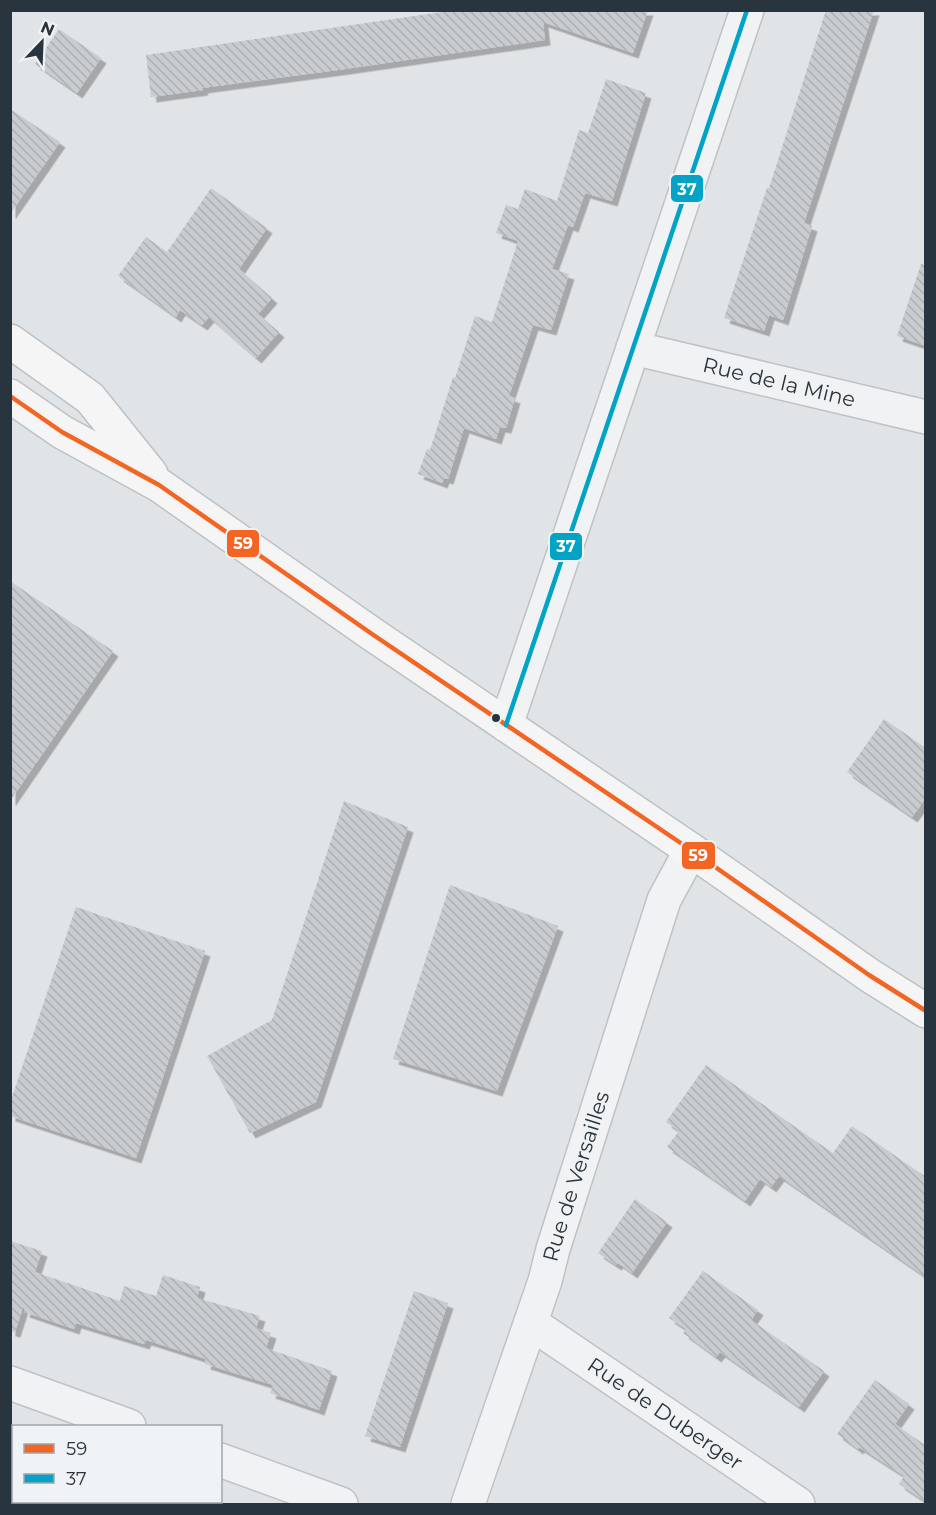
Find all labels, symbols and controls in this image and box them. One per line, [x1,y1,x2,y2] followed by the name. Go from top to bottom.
[12,12,72,72] north arrow
[38,17,57,40] text: N
[670,174,704,203] line badge: 37
[676,180,697,199] text: 37
[700,352,858,412] street label: Rue de la Mine
[226,529,260,558] line badge: 59
[549,532,583,561] line badge: 37
[233,534,253,553] text: 59
[555,537,576,556] text: 37
[490,712,502,724] unlabelled marker
[681,841,716,870] line badge: 59
[688,846,708,865] text: 59
[537,1088,614,1264] street label: Rue de Versailles
[583,1352,748,1475] street label: Rue de Duberger
[12,1425,222,1503] legend
[66,1438,87,1460] text: 59
[66,1468,87,1490] text: 37

